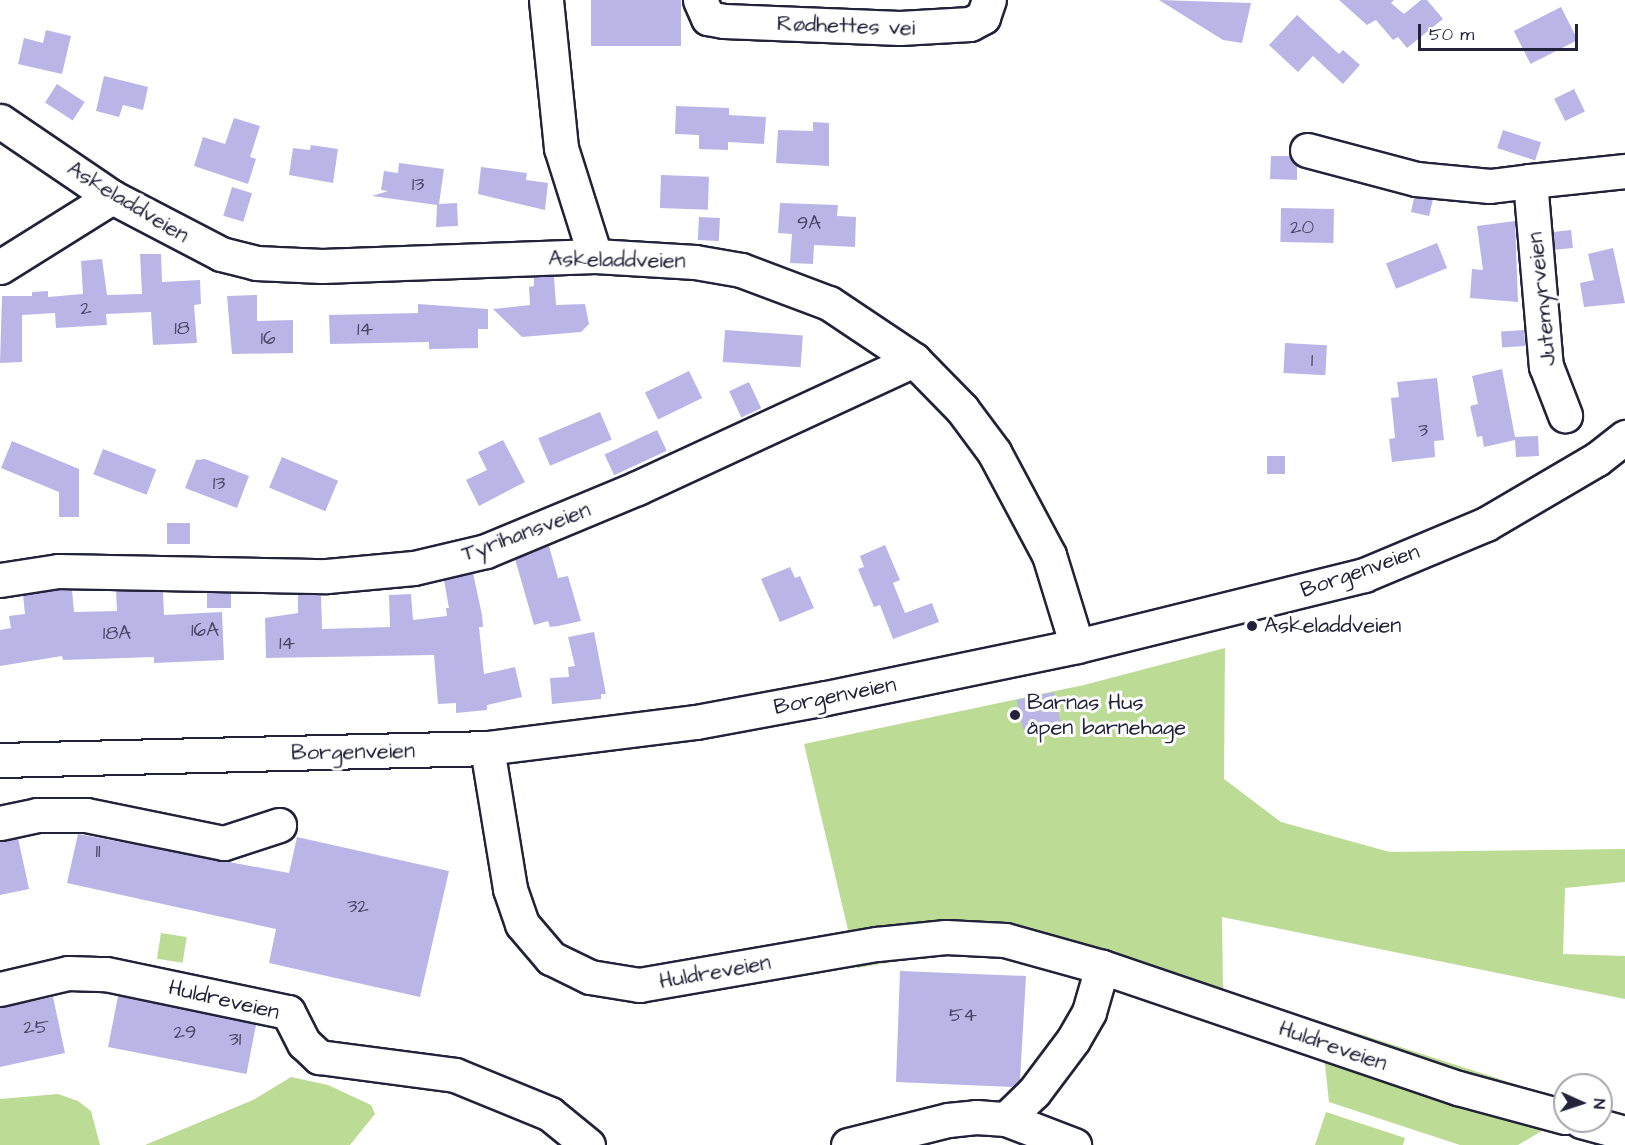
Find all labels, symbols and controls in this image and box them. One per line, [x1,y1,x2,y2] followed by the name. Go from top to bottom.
[776,10,916,42] street label: Rødhettes vei
[1421,12,1582,50] scale bar
[1429,22,1474,47] text: 50 m
[62,155,194,249] street label: Askeladdveien
[412,172,424,196] house number: 13
[797,211,821,235] house number: 9A
[1290,215,1314,239] house number: 20
[1522,231,1562,367] street label: Jutemyrveien
[548,246,686,274] street label: Askeladdveien
[80,296,92,320] house number: 2
[174,316,190,340] house number: 18
[357,317,373,341] house number: 14
[260,326,276,350] house number: 16
[1311,348,1313,372] house number: 1
[1418,418,1428,442] house number: 3
[213,471,225,495] house number: 13
[458,497,594,567] street label: Tyrihansveien
[1297,538,1423,604] street label: Borgenveien
[1264,613,1401,639] place label: Askeladdveien
[191,618,219,642] house number: 16A
[1245,619,1259,633] marker: Askeladdveien
[103,621,131,645] house number: 18A
[279,631,295,655] house number: 14
[772,671,898,721] street label: Borgenveien
[1027,689,1186,740] place label: Barnas Hus åpen barnehage
[1008,708,1022,722] marker: Barnas Hus åpen barnehage
[291,738,415,766] street label: Borgenveien
[95,839,101,863] house number: 11
[347,894,369,918] house number: 32
[657,949,773,995] street label: Huldreveien
[166,974,282,1026] street label: Huldreveien
[949,1003,977,1027] house number: 54
[23,1015,49,1039] house number: 25
[1275,1015,1391,1077] street label: Huldreveien
[174,1020,196,1044] house number: 29
[229,1027,241,1051] house number: 31
[1553,1073,1613,1133] north arrow
[1588,1098,1610,1109] text: N

